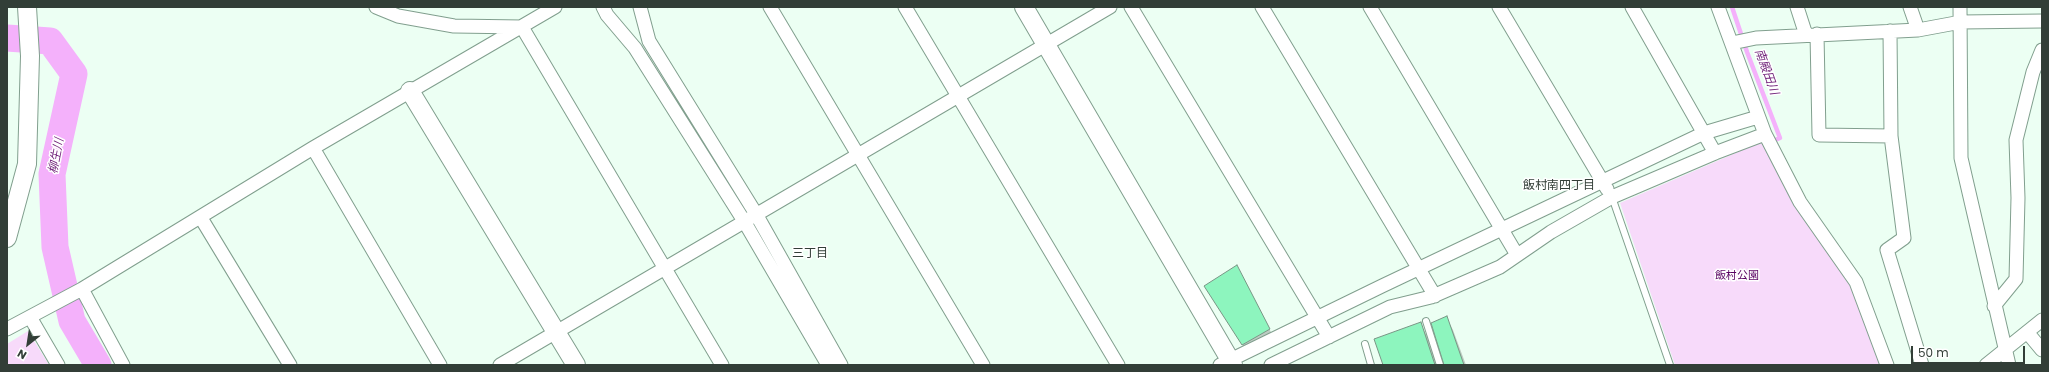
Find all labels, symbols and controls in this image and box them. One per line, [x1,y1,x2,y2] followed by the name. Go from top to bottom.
[1751,47,1781,97] water label: 南殿田川
[46,137,68,175] water label: 柳生川
[1523,179,1595,193] district label: 飯村南四丁目
[792,247,828,261] district label: 三丁目
[1715,269,1759,283] park label: 飯村公園
[8,324,48,364] north arrow
[1913,338,2027,364] scale bar
[1918,344,1949,361] text: 50 m
[14,345,30,363] text: N

